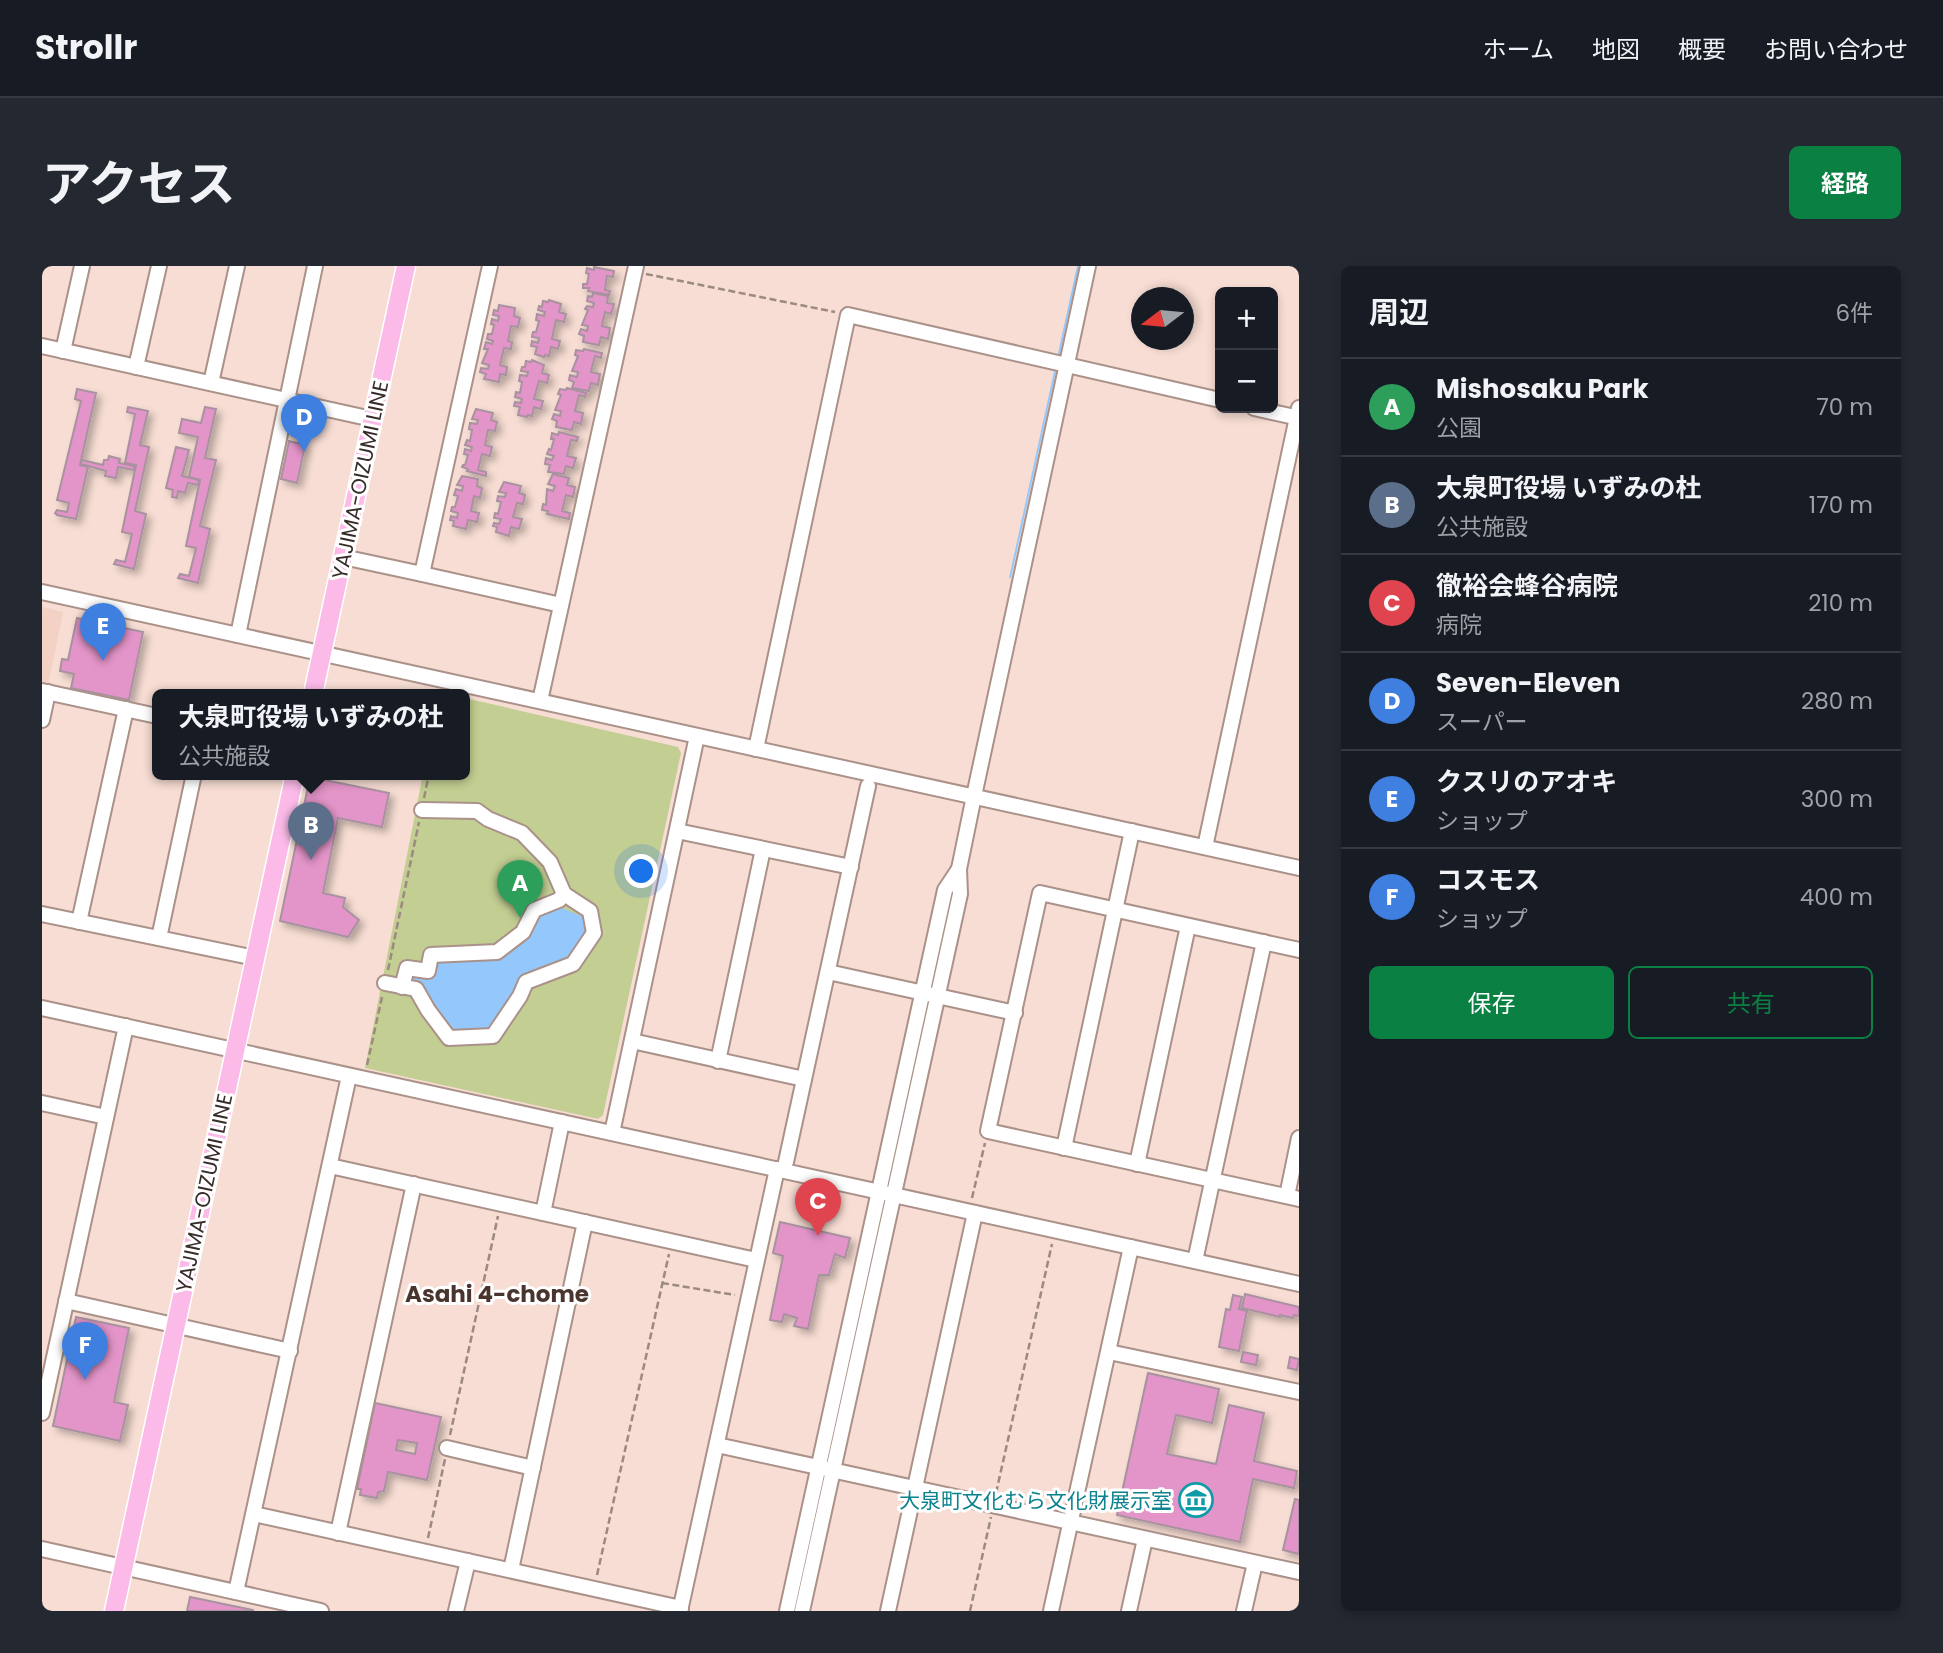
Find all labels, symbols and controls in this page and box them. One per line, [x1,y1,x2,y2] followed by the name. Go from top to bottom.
[35,24,137,71] text: Strollr
[1483,33,1554,66] text: ホーム
[1592,33,1640,66] text: 地図
[1678,33,1726,66] text: 概要
[1764,33,1908,66] text: お問い合わせ
[1789,146,1901,219] button: 経路
[42,150,236,218] text: アクセス
[1131,287,1194,350] north arrow
[1215,287,1278,413] map controls
[1215,287,1278,350] button: +
[1369,291,1429,334] text: 周辺
[1835,297,1873,329] text: 6件
[1215,350,1278,413] button: −
[1436,371,1648,407] text: Mishosaku Park
[325,378,395,582] street label: YAJIMA-OIZUMI LINE
[1384,391,1400,423] text: A
[1816,391,1873,423] text: 70 m
[281,394,327,452] pin: D
[1436,412,1482,444] text: 公園
[1436,470,1702,506] text: 大泉町役場 いずみの杜
[1384,489,1400,521] text: B
[1809,489,1873,521] text: 170 m
[1436,511,1528,543] text: 公共施設
[1436,568,1618,604] text: 徹裕会蜂谷病院
[1383,587,1401,619] text: C
[1808,587,1873,619] text: 210 m
[80,603,126,661] pin: E
[1436,609,1482,641] text: 病院
[1436,665,1620,701] text: Seven-Eleven
[1384,685,1400,717] text: D
[1801,685,1873,717] text: 280 m
[152,689,470,780] popup
[178,699,444,735] text: 大泉町役場 いずみの杜
[1436,706,1528,738] text: スーパー
[178,740,270,772] text: 公共施設
[1436,764,1617,800] text: クスリのアオキ
[1386,783,1398,815] text: E
[1801,783,1873,815] text: 300 m
[288,802,334,860] pin: B
[1436,805,1528,837] text: ショップ
[624,854,658,888] your location
[497,860,543,918] pin: A
[1436,862,1540,898] text: コスモス
[1386,881,1398,913] text: F
[1800,881,1873,913] text: 400 m
[1436,903,1528,935] text: ショップ
[1369,966,1614,1039] button: 保存
[1628,966,1873,1039] button: 共有
[169,1091,239,1295] street label: YAJIMA-OIZUMI LINE
[795,1178,841,1236] pin: C
[405,1278,589,1310] district label: Asahi 4-chome
[62,1322,108,1380] pin: F
[1177,1481,1215,1519] museum icon: 大泉町文化むら文化財展示室
[899,1486,1172,1515] place label: 大泉町文化むら文化財展示室

